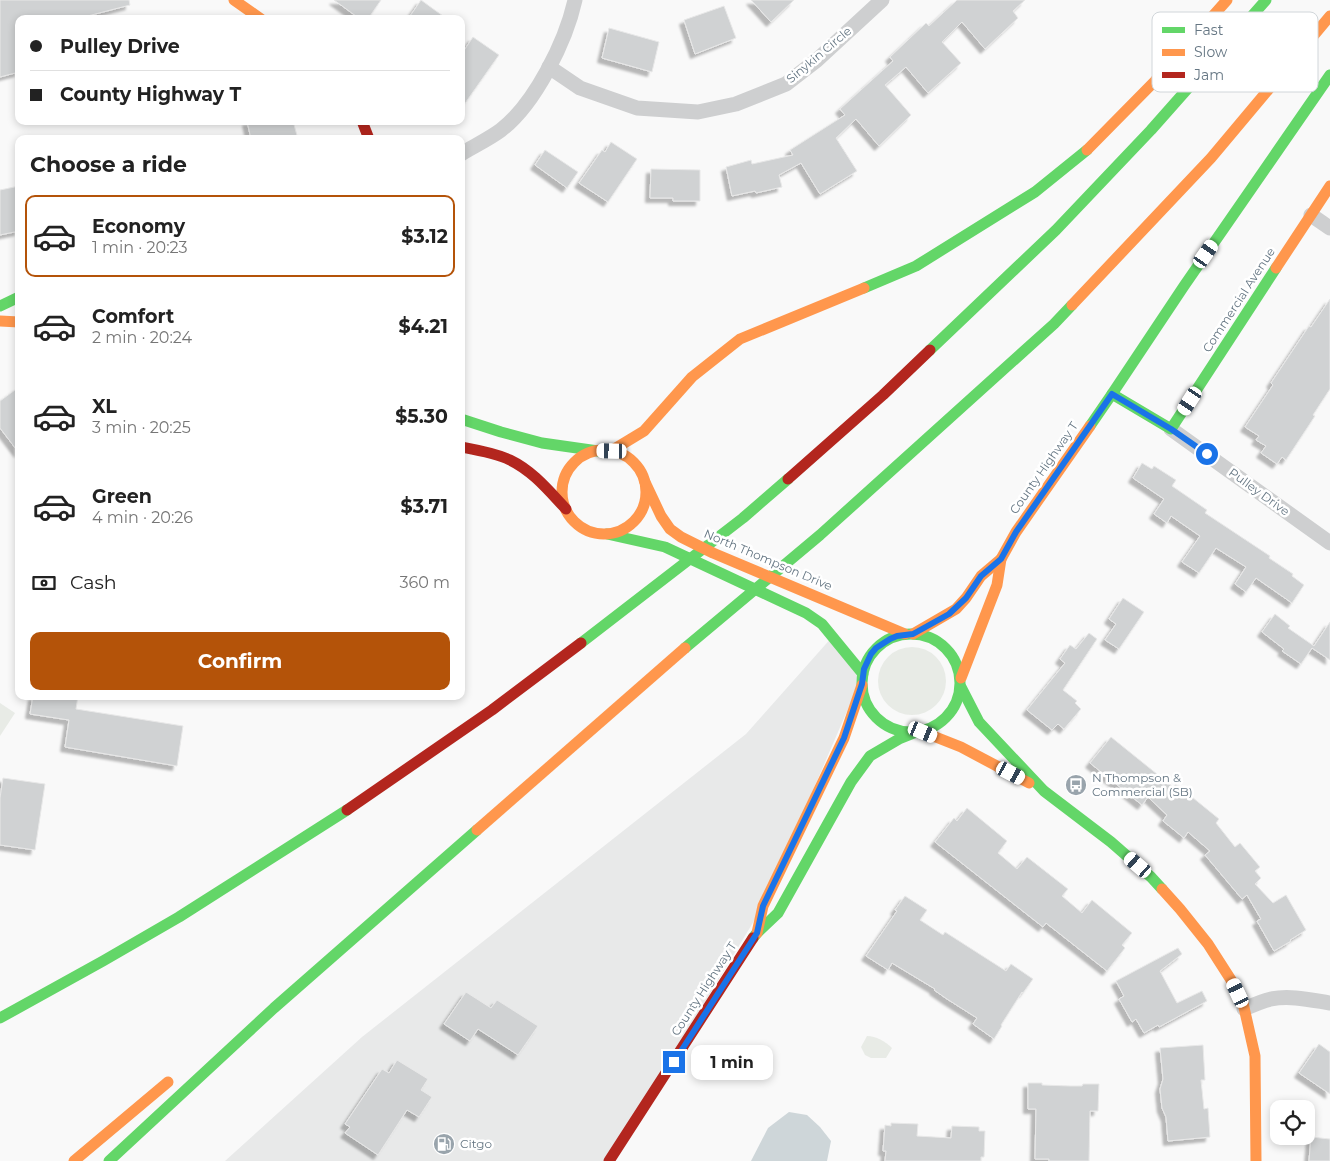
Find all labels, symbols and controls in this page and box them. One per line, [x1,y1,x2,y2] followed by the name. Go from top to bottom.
[1152,12,1318,92] legend
[1194,21,1224,39] text: Fast
[783,23,854,86] street label: Sinykin Circle
[60,35,180,58] text: Pulley Drive
[1194,43,1228,61] text: Slow
[1193,66,1224,84] text: Jam
[60,83,241,106] text: County Highway T
[30,151,187,178] text: Choose a ride
[32,214,77,259] icon: car
[92,215,185,238] text: Economy
[401,225,448,248] text: $3.12
[1191,237,1220,271] car
[92,238,188,257] text: 1 min · 20:23
[1199,245,1278,355] street label: Commercial Avenue
[32,304,77,349] icon: car
[92,305,174,328] text: Comfort
[398,315,448,338] text: $4.21
[92,328,192,347] text: 2 min · 20:24
[1175,384,1204,418] car
[32,394,77,439] icon: car
[92,395,117,418] text: XL
[395,405,448,428] text: $5.30
[92,418,191,437] text: 3 min · 20:25
[1006,419,1081,517] street label: County Highway T
[596,443,627,459] car
[1196,443,1218,465] route start
[1226,465,1293,519] street label: Pulley Drive
[32,484,77,529] icon: car
[92,485,152,508] text: Green
[401,495,448,518] text: $3.71
[92,508,193,527] text: 4 min · 20:26
[702,526,835,593] street label: North Thompson Drive
[30,569,58,597] icon: cash
[70,571,117,594] text: Cash
[399,573,450,592] text: 360 m
[30,632,450,690] button: Confirm
[906,719,939,745] car
[994,759,1027,787] car
[1092,770,1193,799] place label: N Thompson & Commercial (SB)
[1064,773,1088,797] bus stop icon: N Thompson & Commercial (SB)
[1121,849,1154,881] car
[668,939,740,1038] street label: County Highway T
[1224,976,1251,1010] car
[692,1044,774,1080] callout: 1 min
[663,1051,685,1073] route end
[710,1053,754,1072] text: 1 min
[1270,1100,1315,1145] map controls
[1270,1100,1315,1145] button: locate
[432,1132,456,1156] fuel station icon: Citgo
[460,1136,492,1151] place label: Citgo

